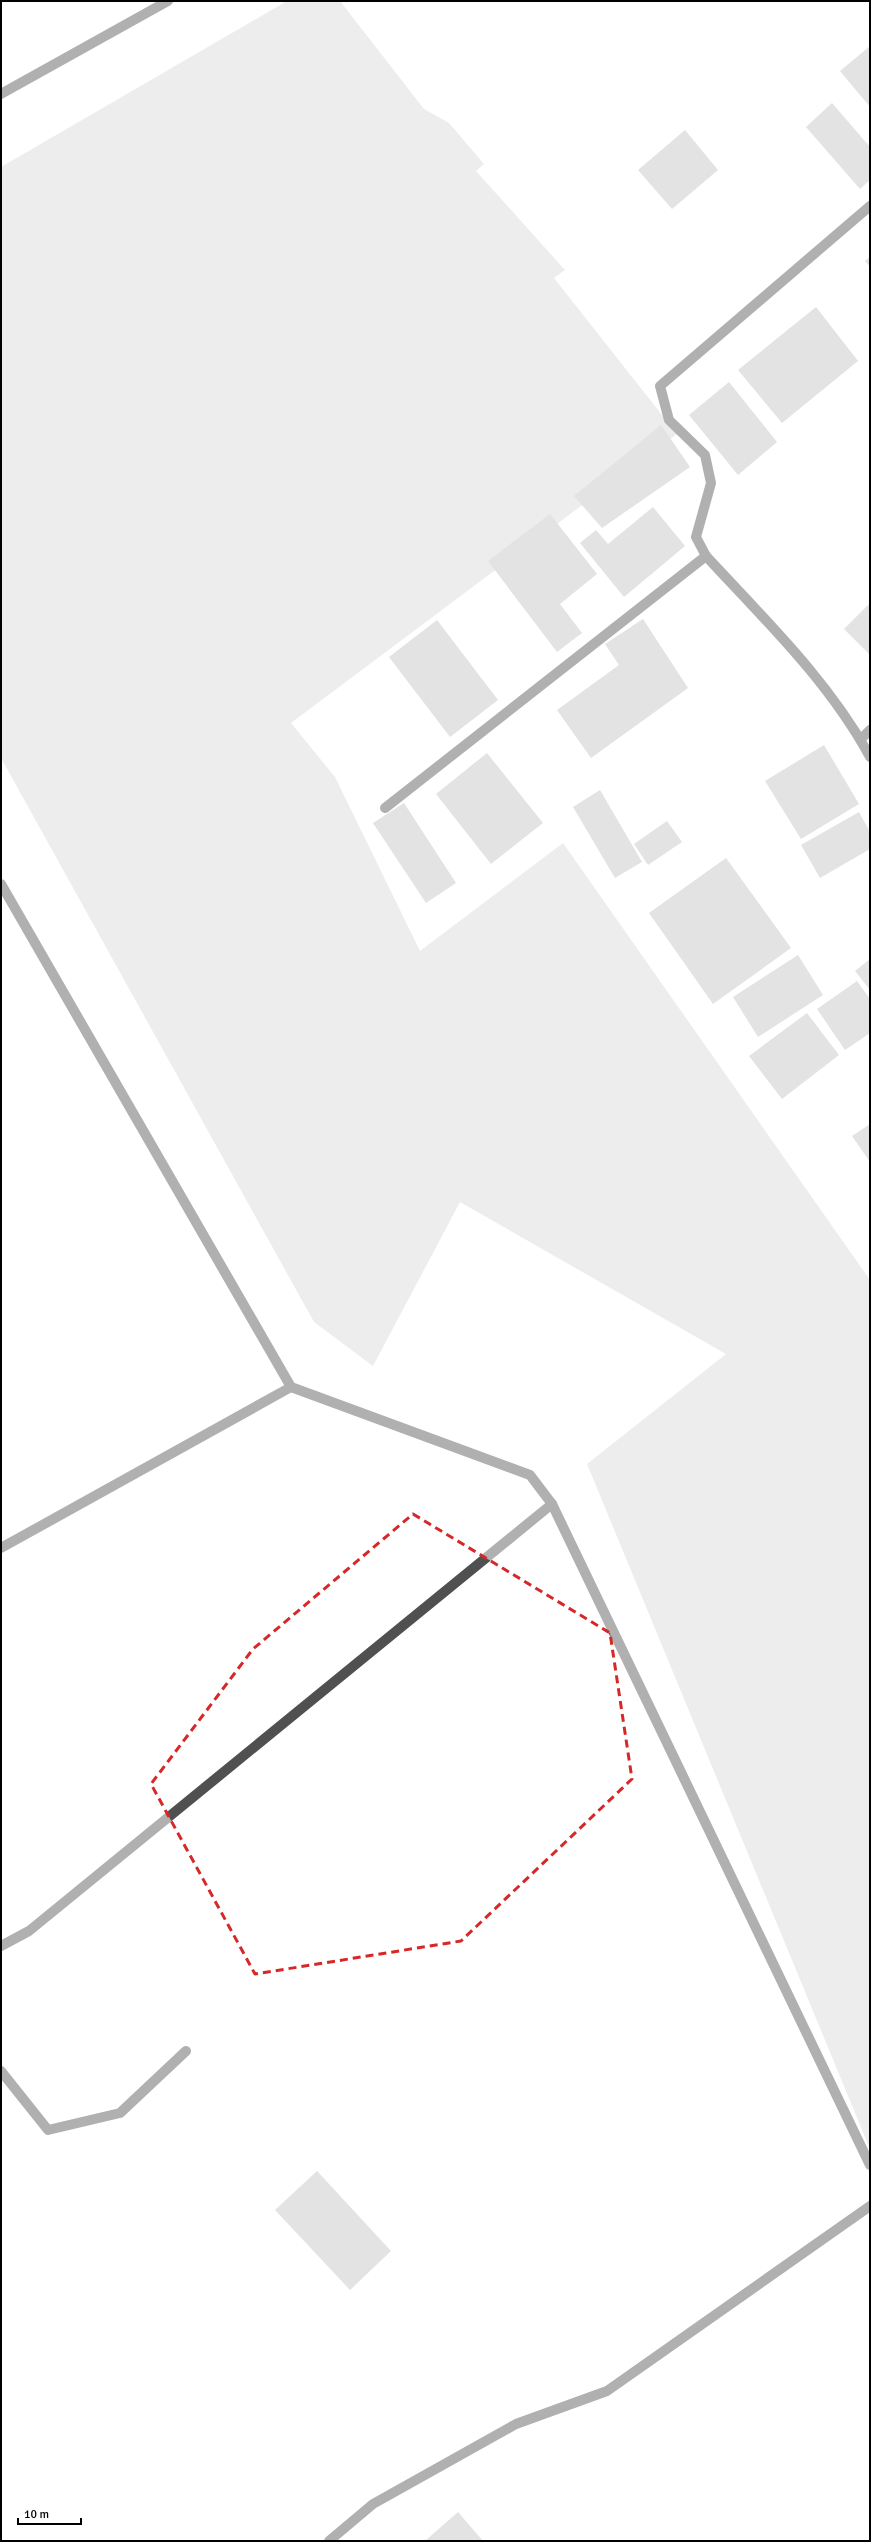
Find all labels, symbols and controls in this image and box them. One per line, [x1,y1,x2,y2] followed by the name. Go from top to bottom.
[18,2500,81,2526] scale bar
[24,2507,49,2522] text: 10 m

